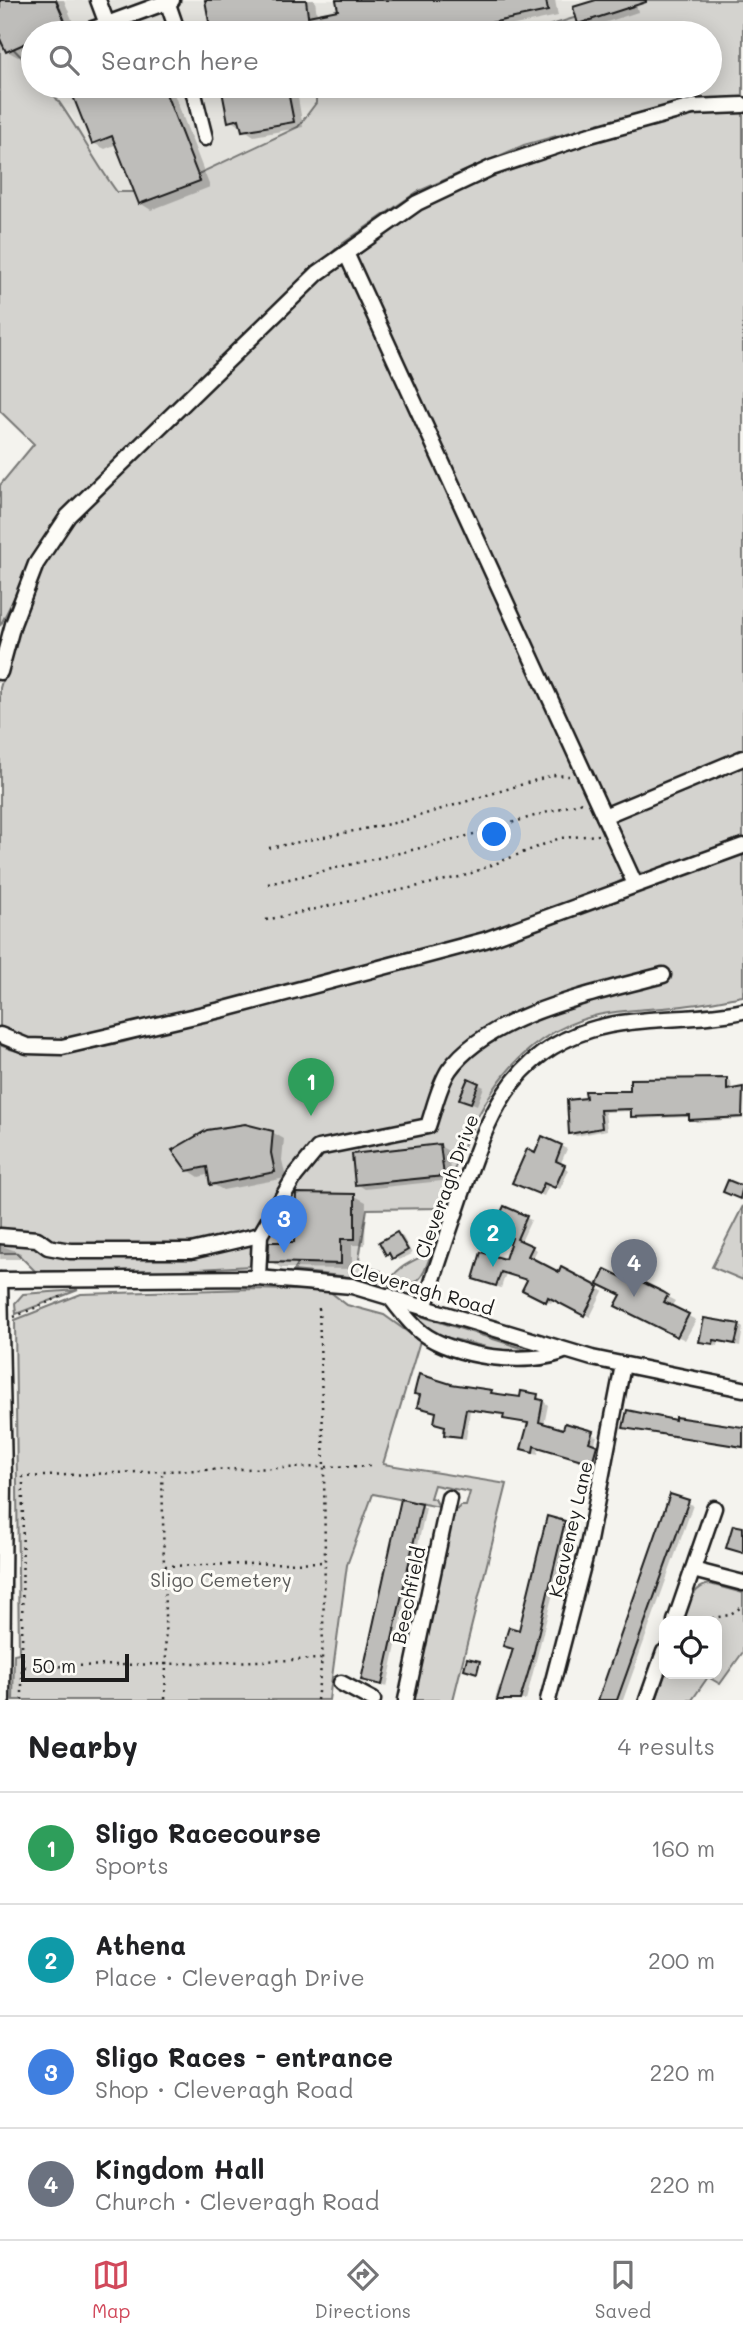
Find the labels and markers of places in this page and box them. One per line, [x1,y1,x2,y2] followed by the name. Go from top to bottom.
[288,1058,334,1116] pin: 1
[261,1195,307,1253] pin: 3
[470,1209,516,1267] pin: 2
[611,1239,657,1297] pin: 4

